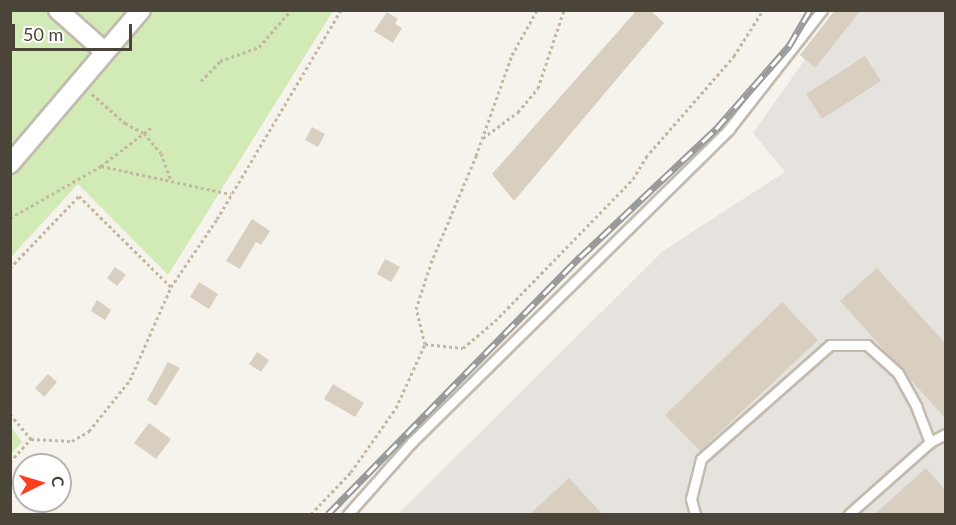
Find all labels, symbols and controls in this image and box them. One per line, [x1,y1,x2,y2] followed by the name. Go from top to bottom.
[15,12,135,50] scale bar
[23,23,63,45] text: 50 m
[12,453,72,513] north arrow
[49,475,68,488] text: С

